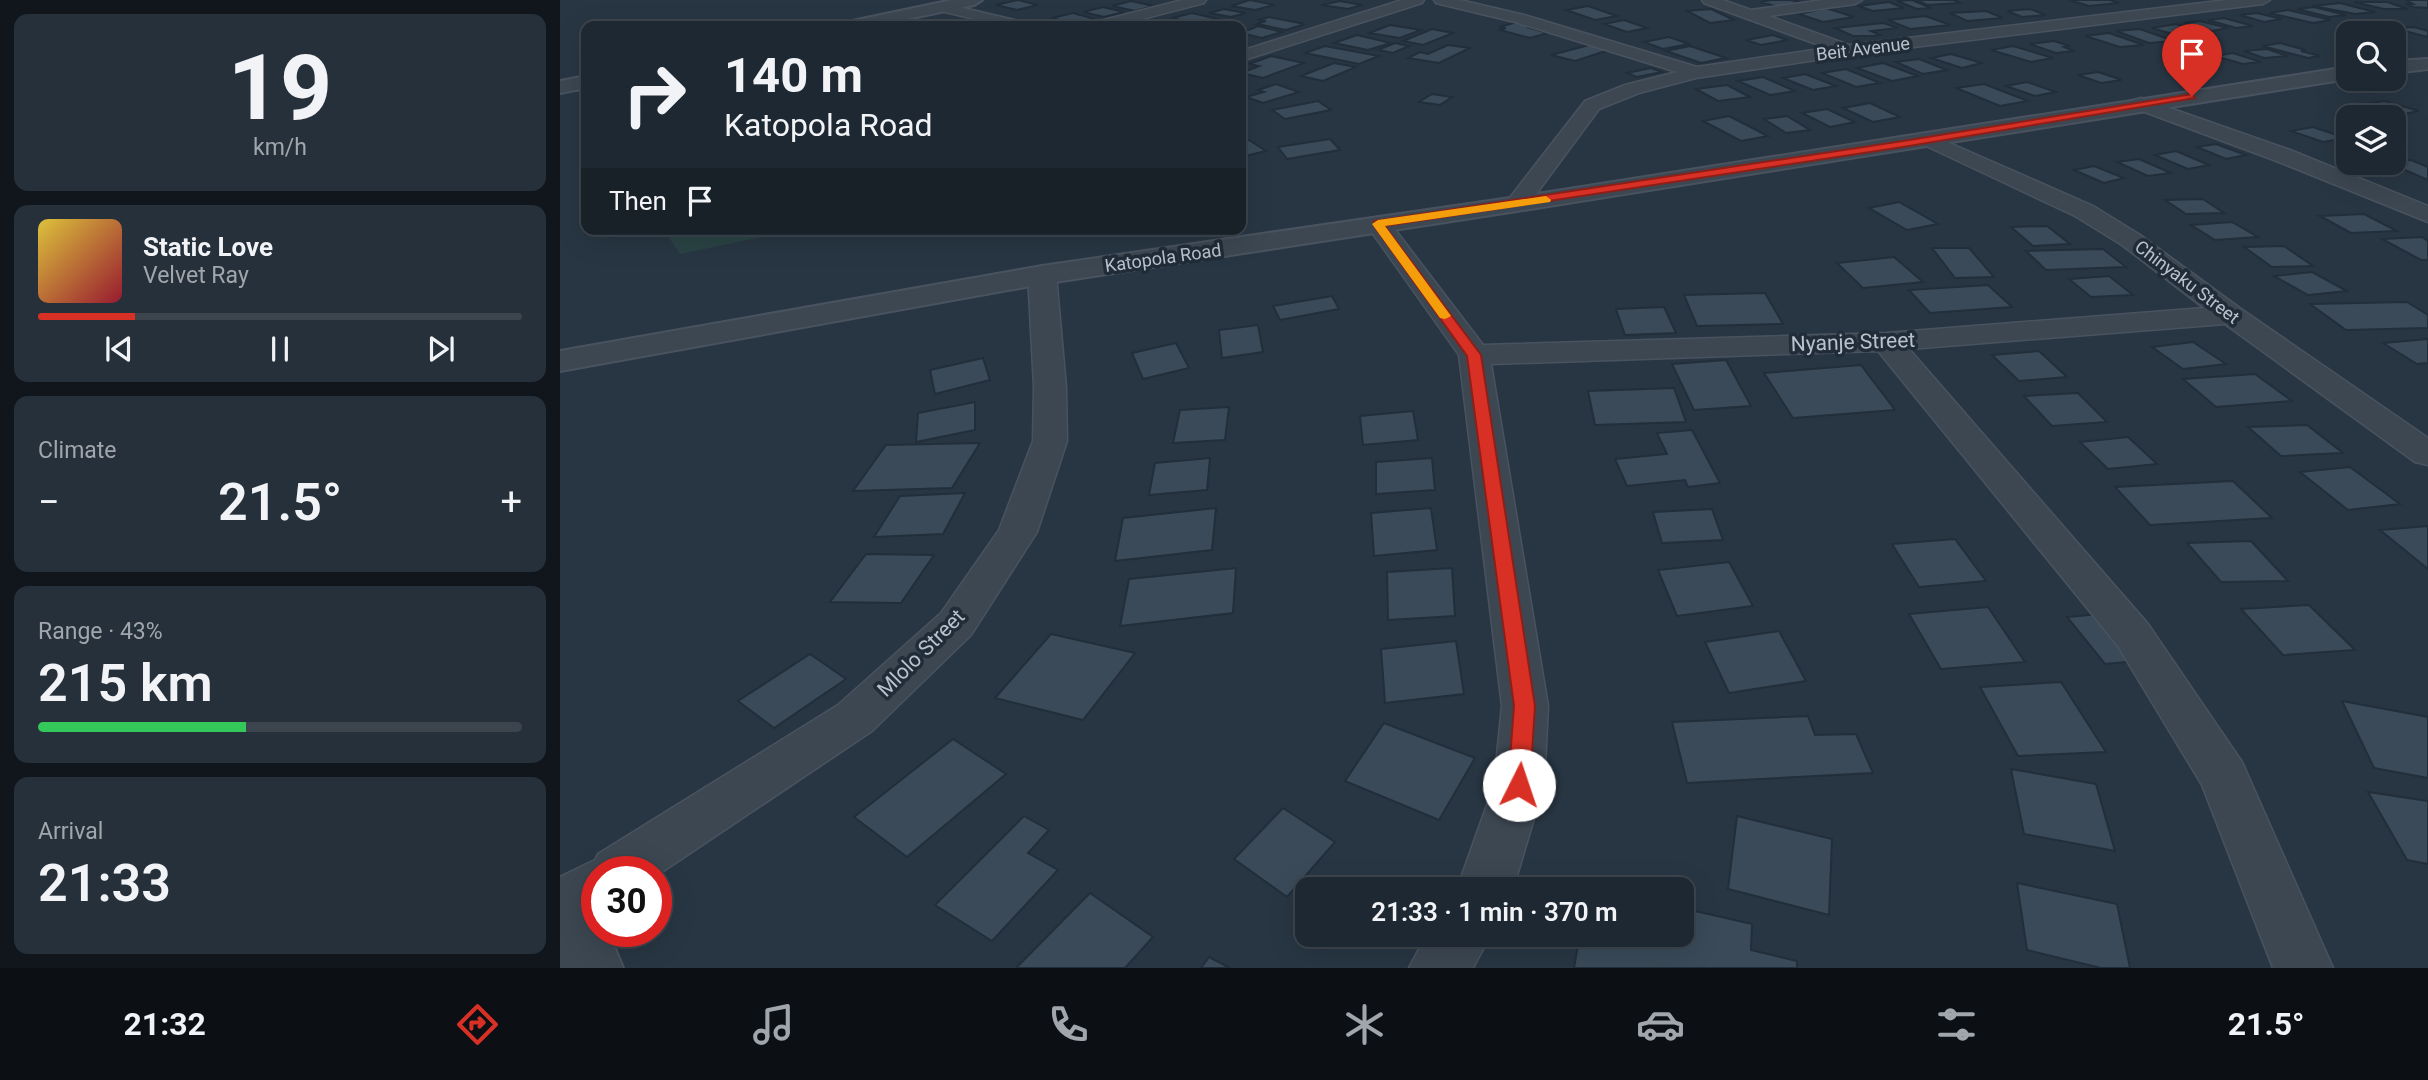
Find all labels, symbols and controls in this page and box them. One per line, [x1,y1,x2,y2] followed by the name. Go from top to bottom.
[2336,21,2406,175] map controls
[2336,21,2406,91] button: search
[2162,24,2222,96] pin
[1815,32,1911,65] street label: Beit Avenue
[228,35,332,141] text: 19
[2173,35,2211,73] icon: arrive
[724,47,863,104] text: 140 m
[609,49,700,140] icon: right
[2336,105,2406,175] button: layers
[724,106,933,144] text: Katopola Road
[253,134,307,161] text: km/h
[681,182,719,220] icon: arrive
[609,186,667,216] text: Then
[143,232,273,262] text: Static Love
[2131,236,2244,328] street label: Chinyaku Street
[1103,239,1223,276] street label: Katopola Road
[143,262,249,289] text: Velvet Ray
[1790,328,1916,356] street label: Nyanje Street
[100,330,138,368] icon: previous
[261,330,299,368] icon: pause
[422,330,460,368] icon: next
[38,437,117,464] text: Climate
[218,472,342,533] text: 21.5°
[38,480,60,524] text: −
[500,480,522,524] text: +
[873,604,970,701] street label: Mlolo Street
[38,618,163,645] text: Range · 43%
[38,653,213,714] text: 215 km
[1482,748,1556,822] position arrow
[38,818,103,845] text: Arrival
[38,853,171,914] text: 21:33
[581,856,672,947] speed limit sign: 30
[1371,897,1618,927] text: 21:33 · 1 min · 370 m
[453,1000,502,1049] icon: directions
[749,1000,798,1049] icon: music
[1044,1000,1093,1049] icon: phone
[1340,1000,1389,1049] icon: climate
[1636,1000,1685,1049] icon: car
[1932,1000,1981,1049] icon: filters
[123,1005,206,1043] text: 21:32
[2228,1005,2304,1043] text: 21.5°

